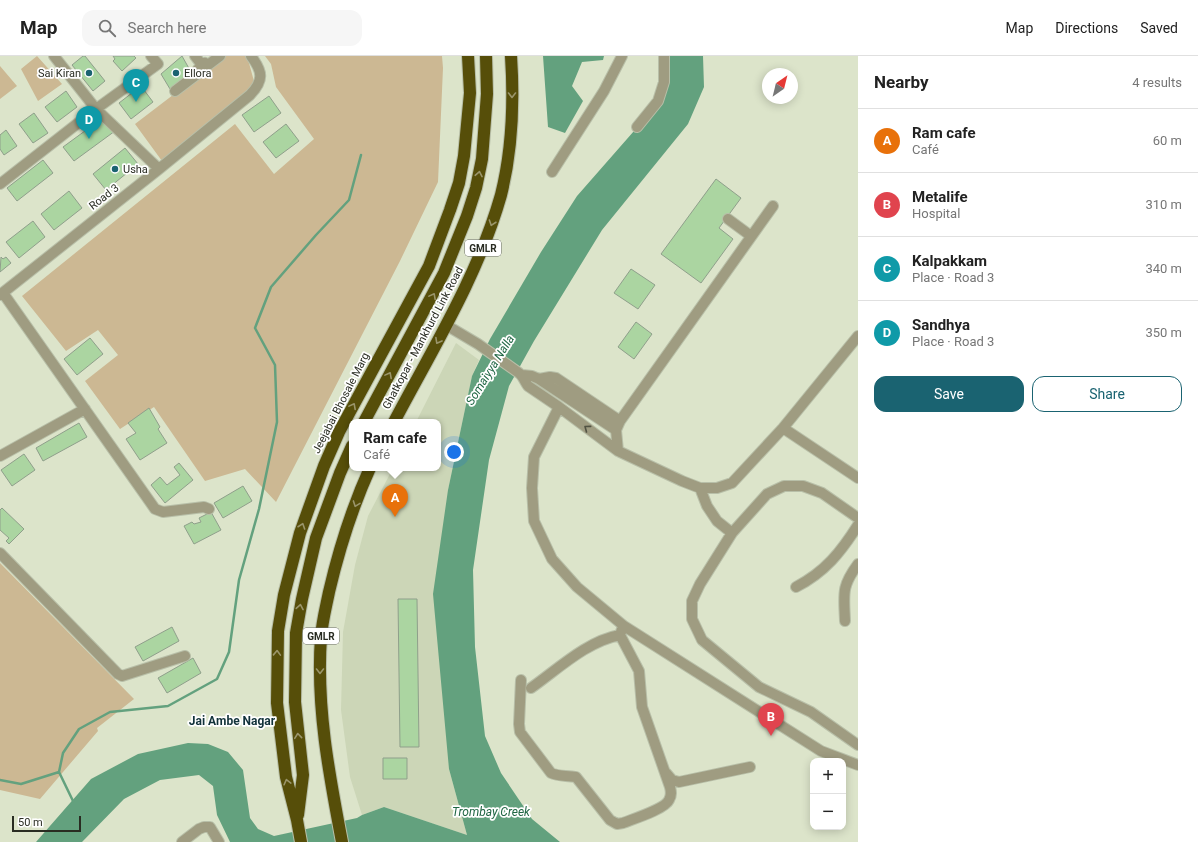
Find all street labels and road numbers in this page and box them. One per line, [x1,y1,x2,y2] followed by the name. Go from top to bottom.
[87,181,121,213] street label: Road 3
[465,240,501,256] road number: GMLR
[380,265,466,411] street label: Ghatkopar - Mankhurd Link Road
[310,350,372,456] street label: Jeejabai Bhosale Marg
[303,628,339,644] road number: GMLR

